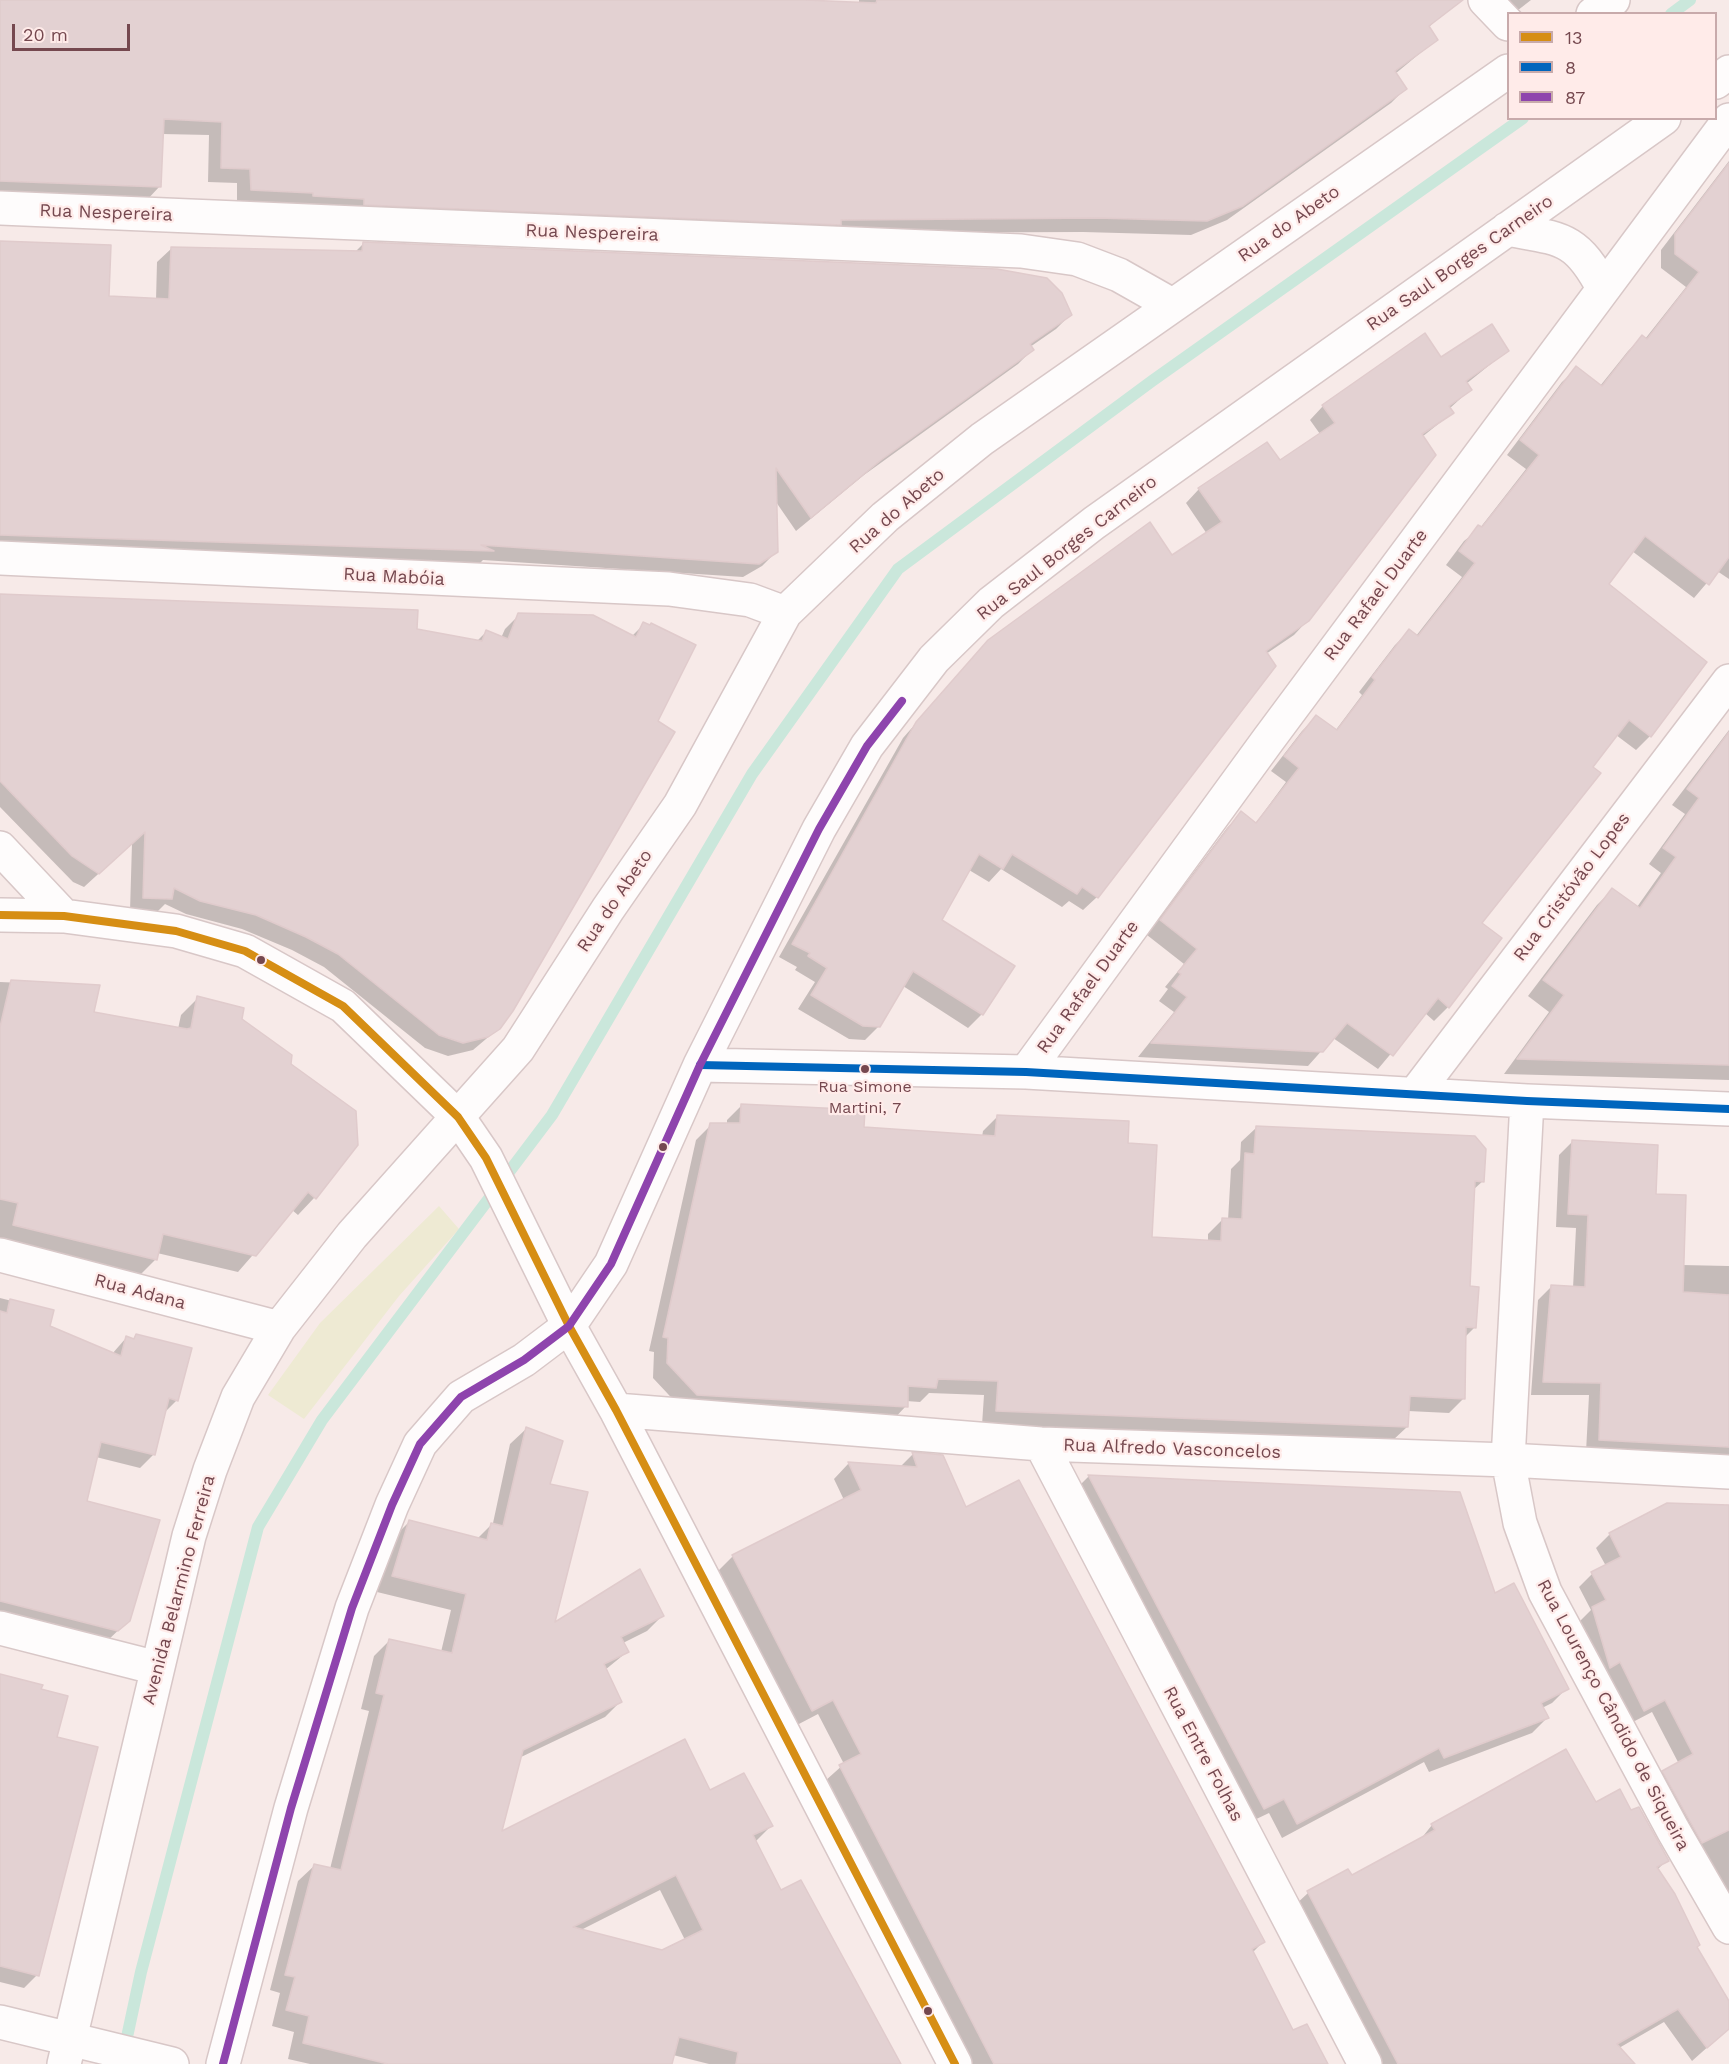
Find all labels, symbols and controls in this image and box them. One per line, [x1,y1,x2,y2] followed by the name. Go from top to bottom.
[15,12,134,50] scale bar
[1507,12,1717,120] legend
[23,24,68,45] text: 20 m
[1565,27,1583,48] text: 13
[1565,57,1576,78] text: 8
[1565,87,1585,108] text: 87
[1234,181,1344,267] street label: Rua do Abeto
[1363,190,1557,336] street label: Rua Saul Borges Carneiro
[39,200,173,226] street label: Rua Nespereira
[525,220,659,246] street label: Rua Nespereira
[845,464,949,558] street label: Rua do Abeto
[973,471,1161,625] street label: Rua Saul Borges Carneiro
[1320,525,1432,665] street label: Rua Rafael Duarte
[343,564,445,590] street label: Rua Mabóia
[1509,809,1635,965] street label: Rua Cristóvão Lopes
[573,846,657,956] street label: Rua do Abeto
[1033,916,1143,1058] street label: Rua Rafael Duarte
[255,954,267,966] unlabelled marker
[859,1063,871,1075] marker: Rua Simone Martini, 7
[818,1077,912,1115] place label: Rua Simone Martini, 7
[657,1141,669,1153] unlabelled marker
[92,1269,188,1315] street label: Rua Adana
[1063,1434,1281,1464] street label: Rua Alfredo Vasconcelos
[138,1473,220,1707] street label: Avenida Belarmino Ferreira
[1532,1576,1694,1854] street label: Rua Lourenço Cândido de Siqueira
[1158,1683,1248,1825] street label: Rua Entre Folhas
[922,2005,934,2017] unlabelled marker

